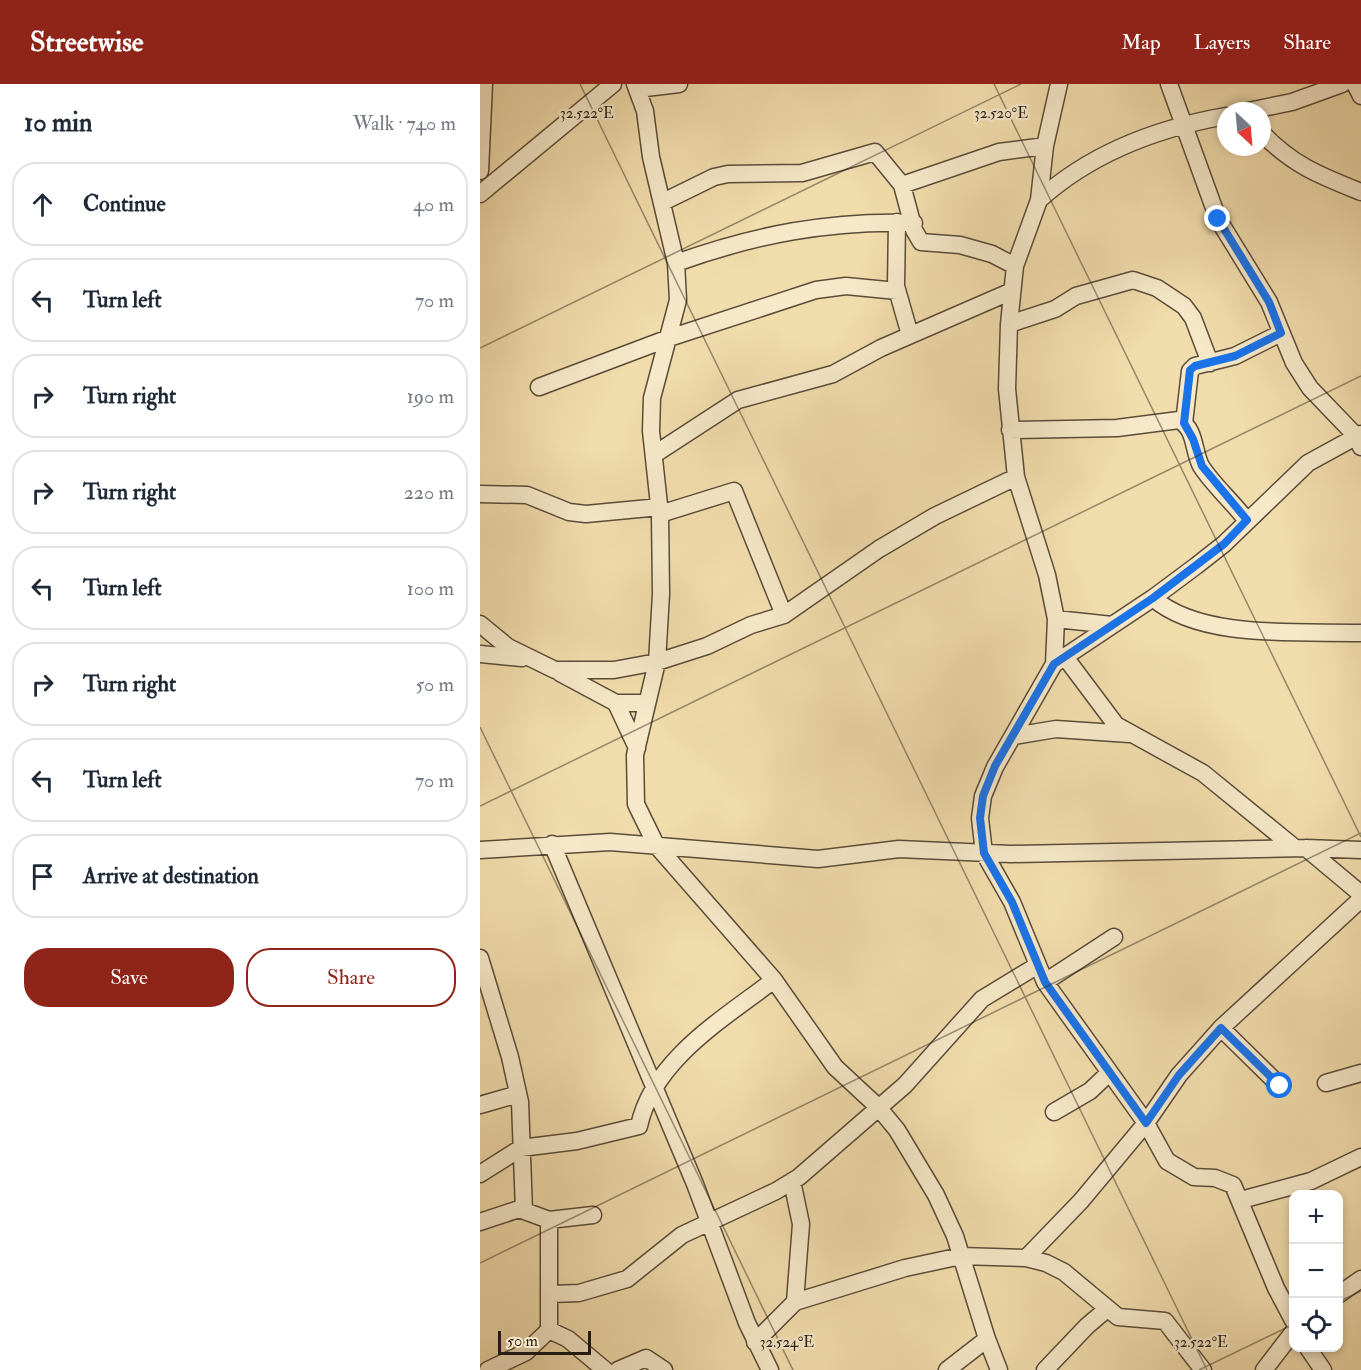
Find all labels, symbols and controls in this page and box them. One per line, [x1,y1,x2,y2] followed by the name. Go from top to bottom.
[30,25,144,60] text: Streetwise
[1121,29,1161,56] text: Map
[1194,29,1250,56] text: Layers
[1283,29,1331,56] text: Share
[1217,102,1271,156] north arrow
[560,104,614,123] text: 32.522°E
[974,104,1028,123] text: 32.520°E
[24,107,92,139] text: 10 min
[353,111,456,136] text: Walk · 740 m
[26,188,59,221] icon: ahead
[83,190,166,218] text: Continue
[413,192,454,217] text: 40 m
[1204,205,1230,231] route end
[26,284,59,317] icon: left
[83,286,162,314] text: Turn left
[415,288,454,313] text: 70 m
[26,380,59,413] icon: right
[83,382,176,410] text: Turn right
[407,384,454,409] text: 190 m
[26,476,59,509] icon: right
[83,478,176,506] text: Turn right
[404,480,454,505] text: 220 m
[26,572,59,605] icon: left
[83,574,162,602] text: Turn left
[407,576,454,601] text: 100 m
[26,668,59,701] icon: right
[83,670,176,698] text: Turn right
[415,672,454,697] text: 50 m
[26,764,59,797] icon: left
[83,766,162,794] text: Turn left
[415,768,454,793] text: 70 m
[26,860,59,893] icon: arrive
[83,862,259,890] text: Arrive at destination
[24,948,234,1007] button: Save
[246,948,456,1007] button: Share
[1266,1072,1292,1098] route start
[1289,1190,1343,1352] map controls
[1289,1190,1343,1244] button: +
[1289,1244,1343,1298] button: −
[1289,1298,1343,1352] button: locate
[498,1328,591,1356] scale bar
[507,1331,538,1351] text: 50 m
[760,1333,814,1352] text: 32.524°E
[1174,1333,1228,1352] text: 32.522°E

